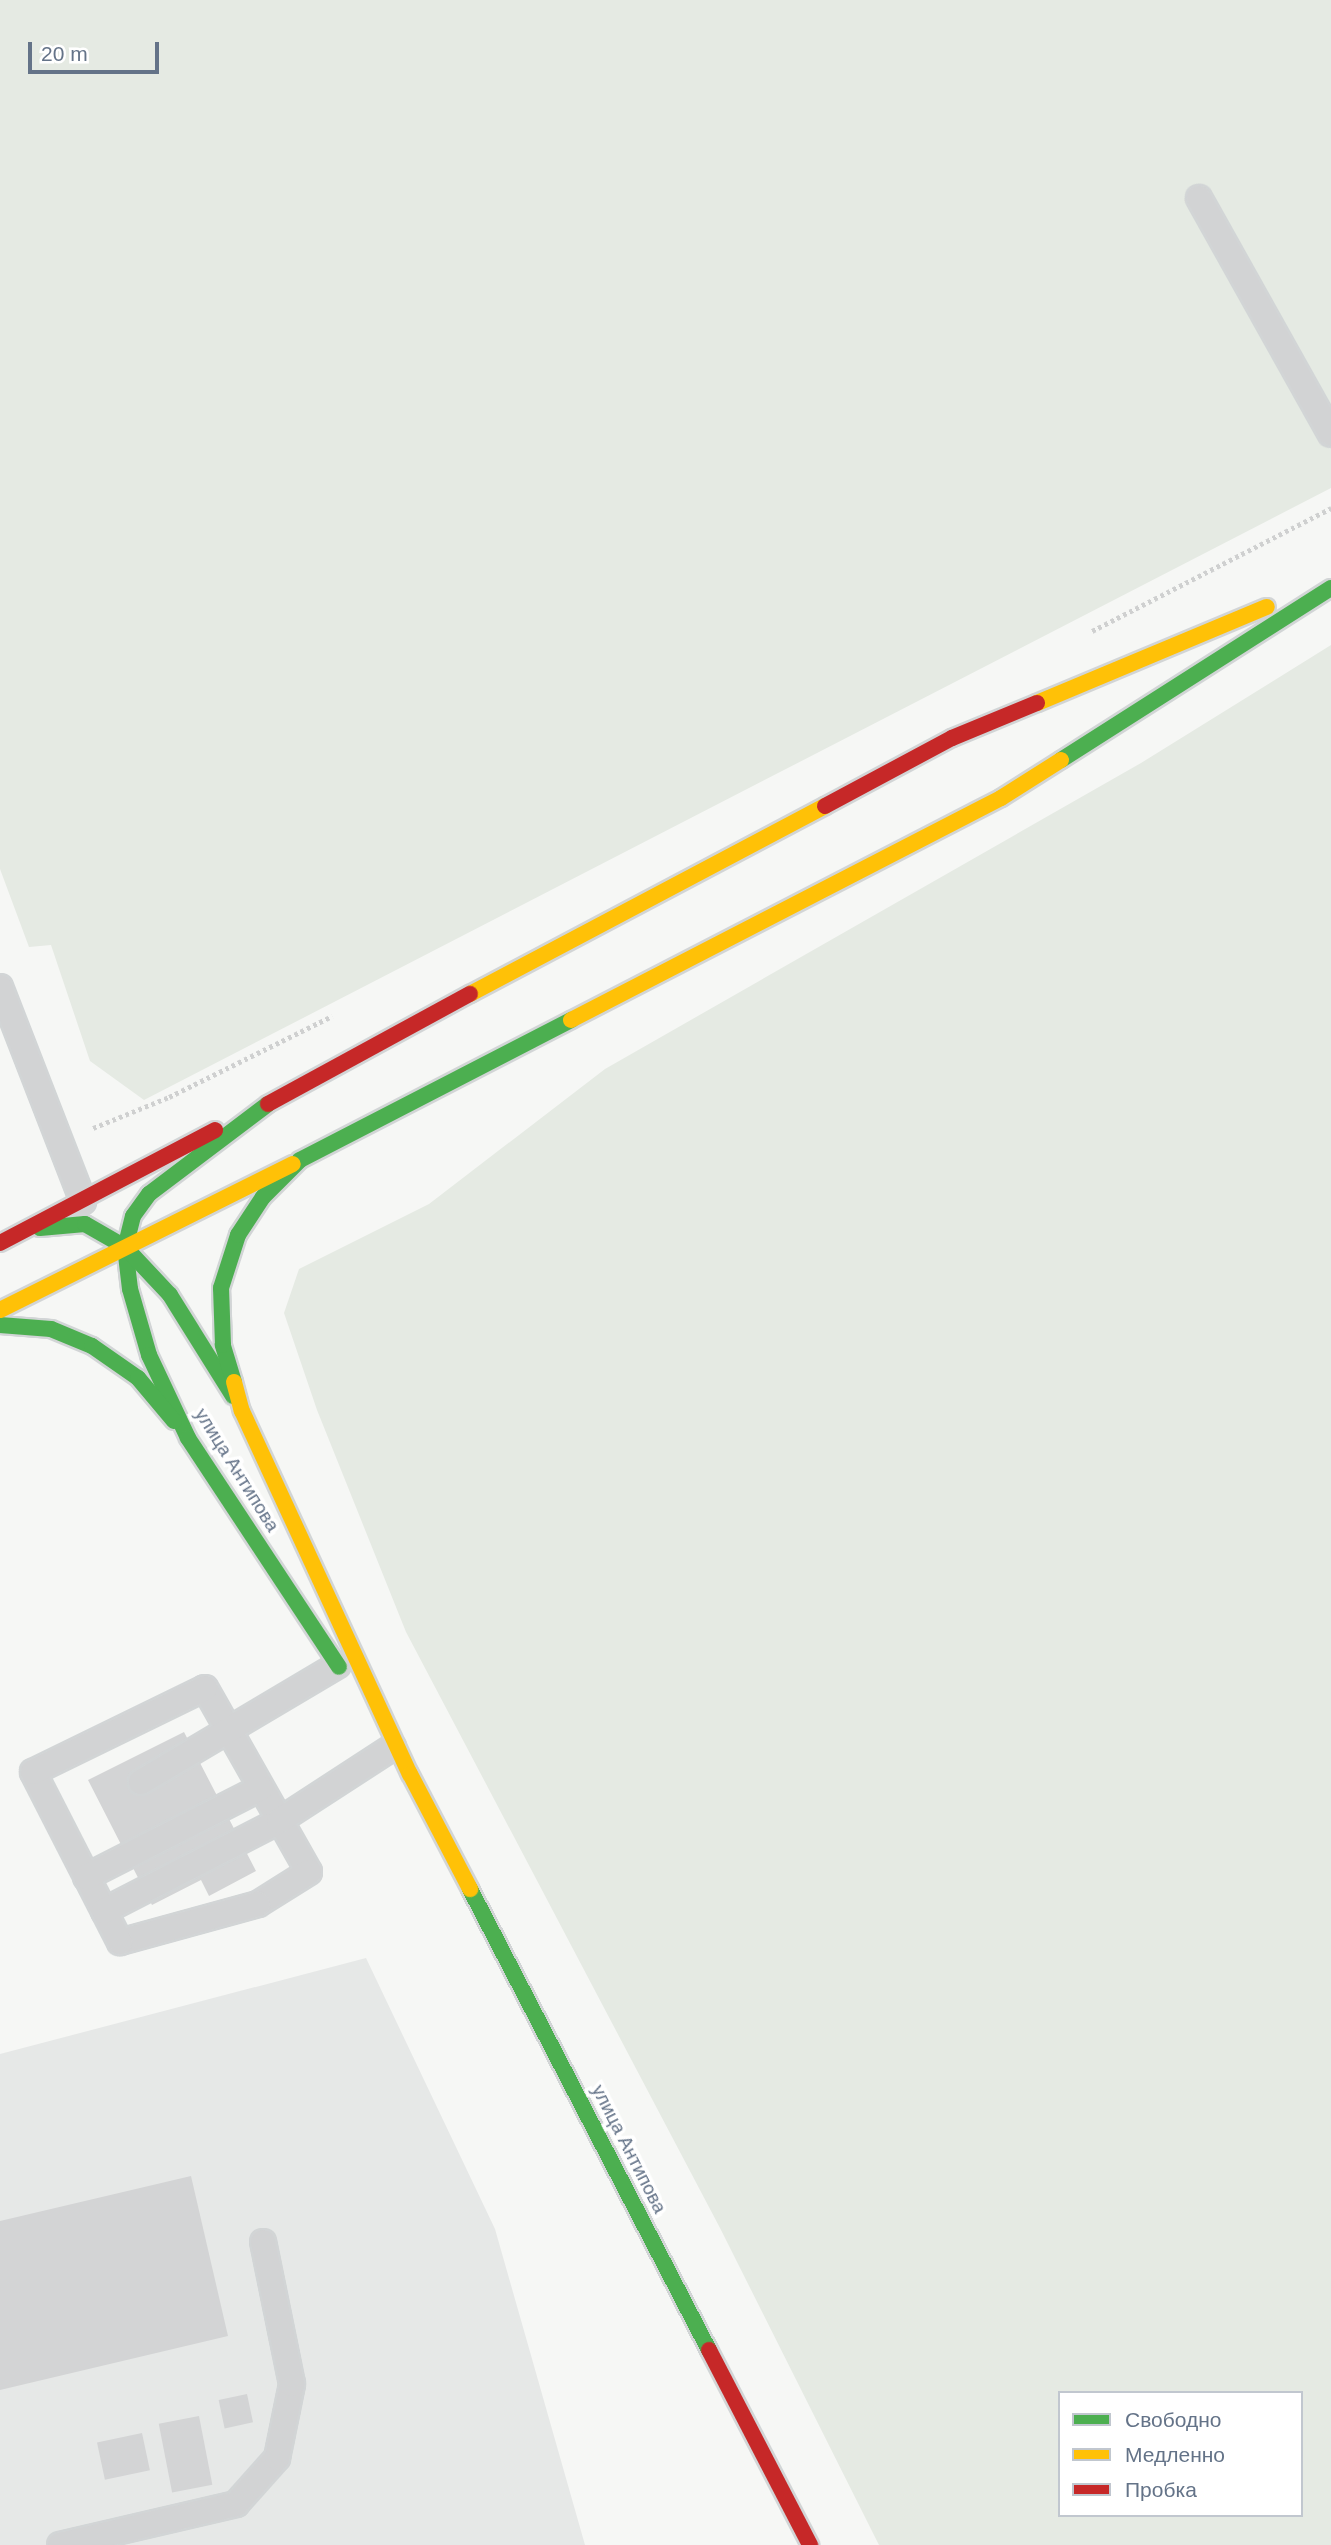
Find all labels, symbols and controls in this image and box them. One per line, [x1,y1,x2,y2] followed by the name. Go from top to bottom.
[32,28,163,72] scale bar
[41,42,88,65] text: 20 m
[190,1404,284,1536] street label: улица Антипова
[587,2081,671,2217] street label: улица Антипова
[1058,2391,1303,2517] legend
[1125,2408,1222,2431] text: Свободно
[1125,2443,1225,2466] text: Медленно
[1125,2478,1197,2501] text: Пробка

